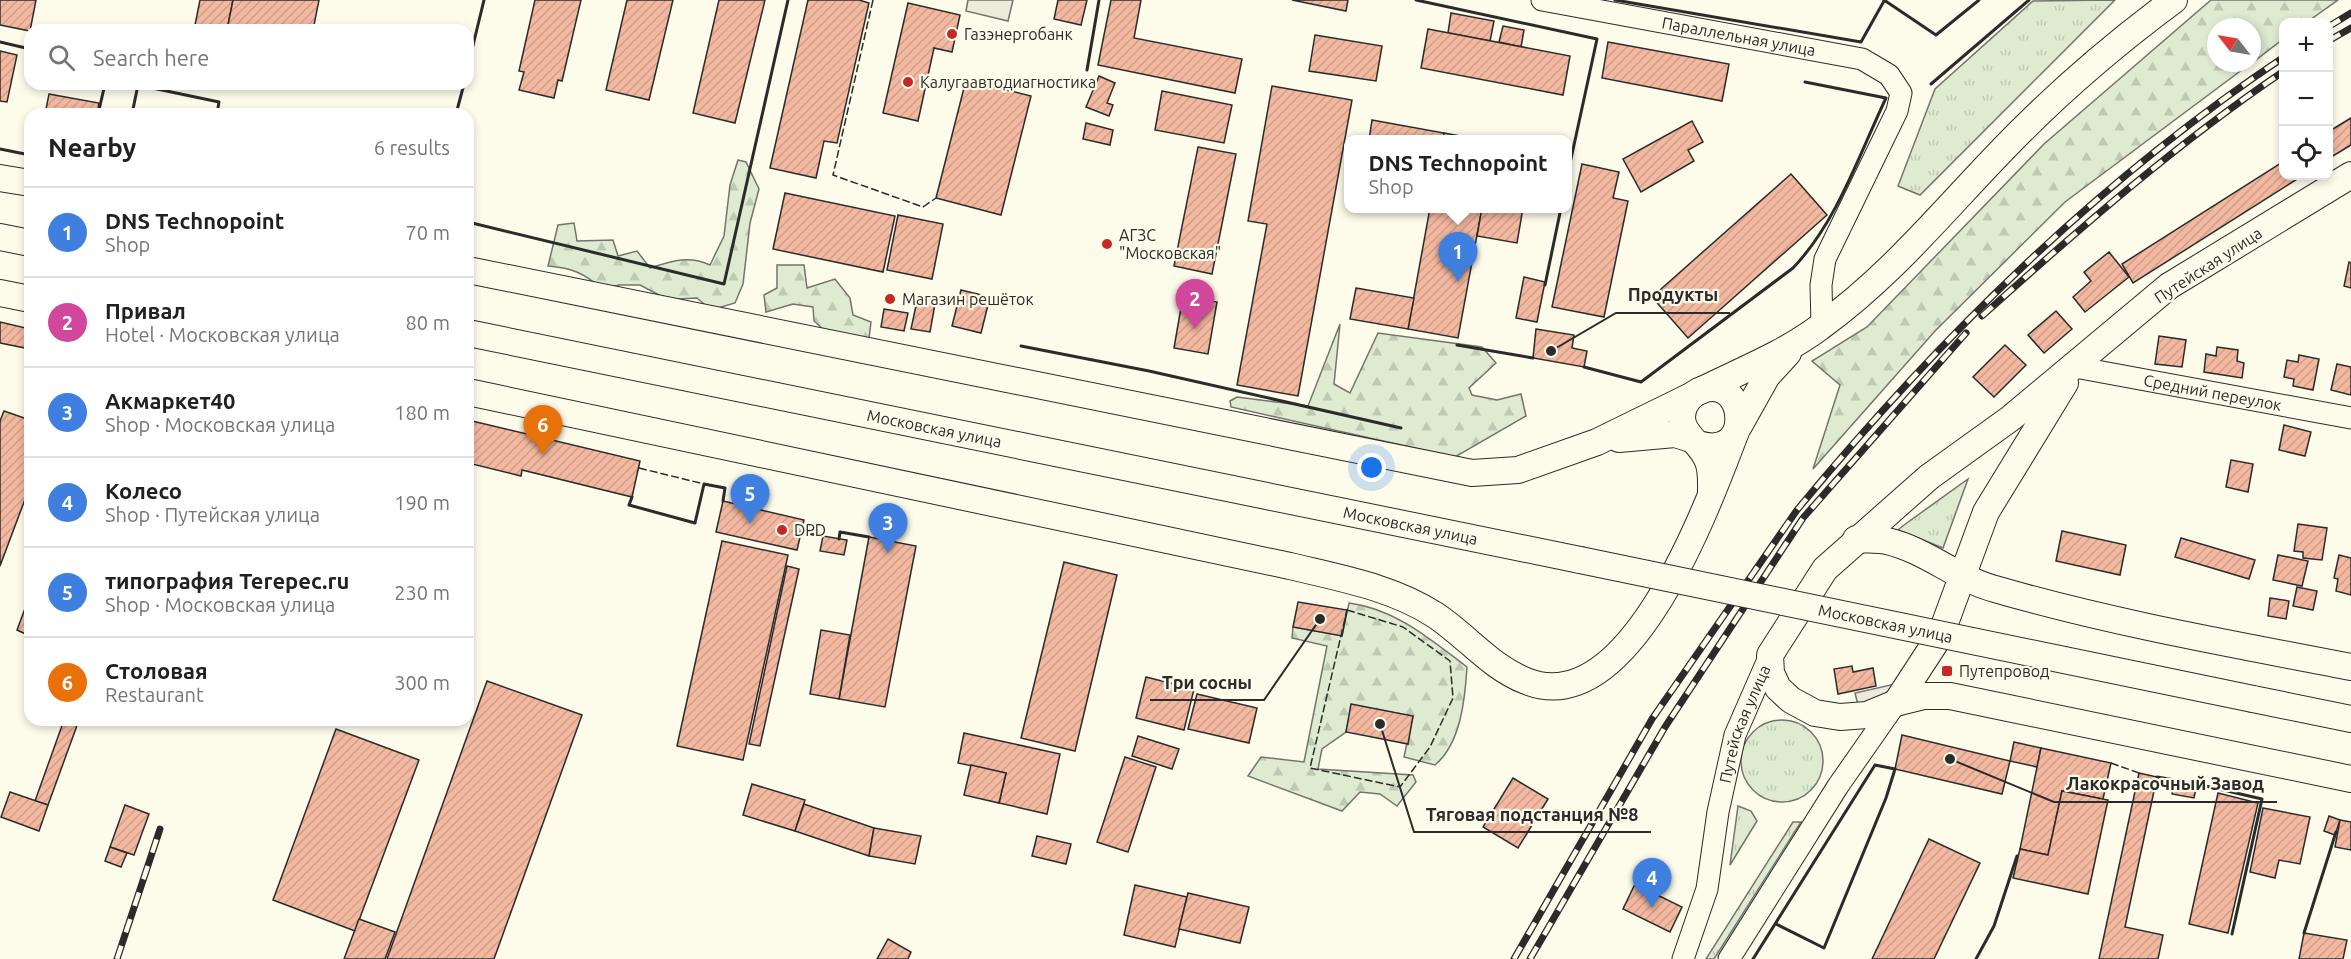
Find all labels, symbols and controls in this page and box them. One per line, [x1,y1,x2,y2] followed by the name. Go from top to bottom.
[1660,13,1817,59] street label: Параллельная улица
[2207,18,2261,72] north arrow
[2279,18,2333,180] map controls
[2279,18,2333,72] button: +
[24,24,474,90] search box
[964,25,1073,43] place label: Газэнергобанк
[945,27,959,41] marker: Газэнергобанк
[45,41,78,74] icon: search
[93,45,209,70] text: Search here
[2279,72,2333,126] button: −
[920,73,1096,91] place label: Калугаавтодиагностика
[901,75,915,89] marker: Калугаавтодиагностика
[2279,126,2333,180] button: locate
[48,133,136,162] text: Nearby
[1344,135,1572,213] popup
[374,136,450,159] text: 6 results
[1368,150,1548,175] text: DNS Technopoint
[1368,175,1414,198] text: Shop
[105,208,284,233] text: DNS Technopoint
[62,221,73,244] text: 1
[406,221,450,244] text: 70 m
[2151,224,2265,306] street label: Путейская улица
[1119,226,1221,262] place label: АГЗС "Московская"
[1438,232,1478,282] pin: 1
[105,233,150,256] text: Shop
[1100,237,1114,251] marker: АГЗС "Московская"
[1616,277,1730,313] callout: Продукты
[1176,280,1214,329] pin: 2
[1628,284,1718,304] text: Продукты
[902,290,1034,308] place label: Магазин решёток
[883,292,897,306] marker: Магазин решёток
[105,298,186,323] text: Привал
[62,311,73,334] text: 2
[406,311,450,334] text: 80 m
[105,323,340,346] text: Hotel · Московская улица
[2142,371,2283,414] street label: Средний переулок
[105,388,235,413] text: Акмаркет40
[62,401,73,424] text: 3
[394,401,450,424] text: 180 m
[524,406,562,455] pin: 6
[866,406,1003,451] street label: Московская улица
[105,413,335,436] text: Shop · Московская улица
[1357,453,1386,482] your location
[730,474,770,524] pin: 5
[105,478,182,503] text: Колесо
[62,491,73,514] text: 4
[394,491,450,514] text: 190 m
[105,503,320,526] text: Shop · Путейская улица
[1342,503,1479,548] street label: Московская улица
[868,504,908,553] pin: 3
[794,521,826,539] place label: DPD
[775,523,789,537] marker: DPD
[105,568,349,593] text: типография Terepec.ru
[62,581,73,604] text: 5
[394,581,450,604] text: 230 m
[105,593,335,616] text: Shop · Московская улица
[1817,600,1954,646] street label: Московская улица
[105,658,208,683] text: Столовая
[1716,662,1774,785] street label: Путейская улица
[1959,662,2050,680] place label: Путепровод
[1150,664,1264,700] callout: Три сосны
[1940,664,1954,678] marker: Путепровод
[62,671,73,694] text: 6
[394,671,450,694] text: 300 m
[1162,672,1252,692] text: Три сосны
[105,683,204,706] text: Restaurant
[2054,766,2277,802] callout: Лакокрасочный Завод
[2066,773,2264,793] text: Лакокрасочный Завод
[1414,796,1651,832] callout: Тяговая подстанция №8
[1426,804,1638,824] text: Тяговая подстанция №8
[1632,858,1672,908] pin: 4

